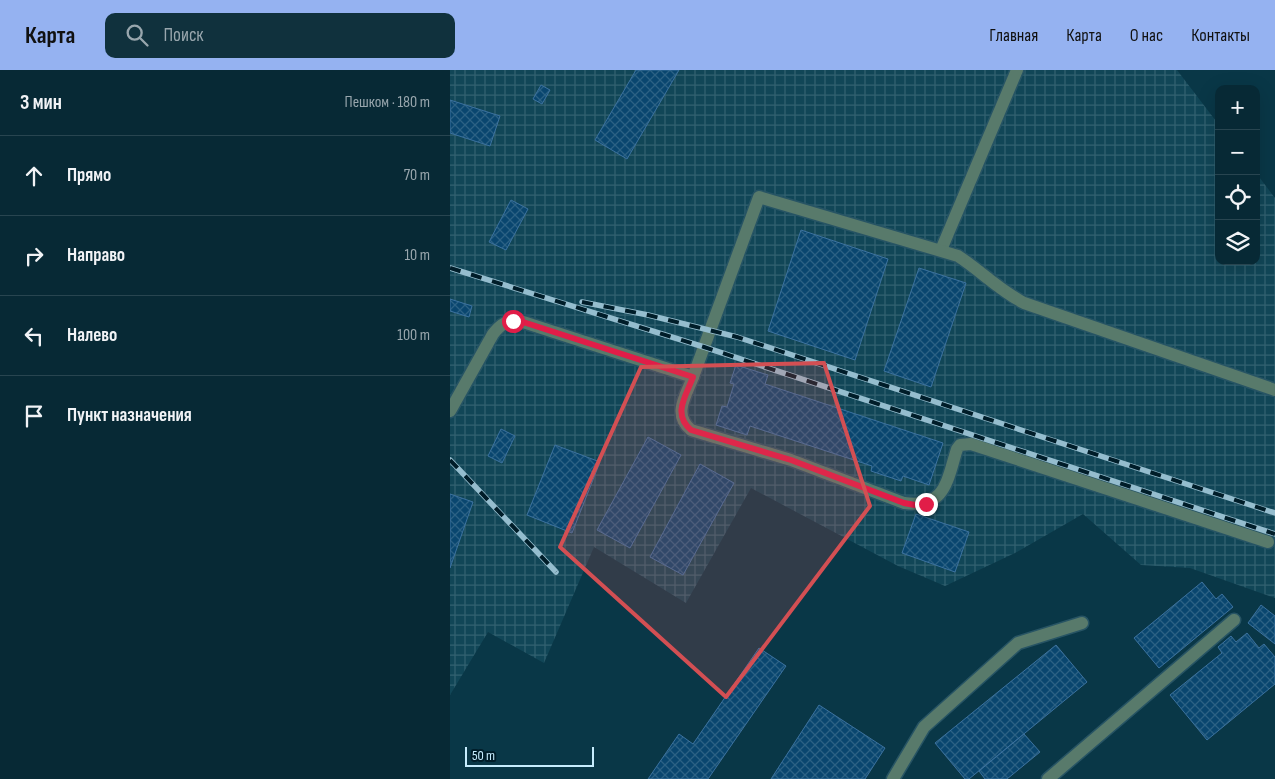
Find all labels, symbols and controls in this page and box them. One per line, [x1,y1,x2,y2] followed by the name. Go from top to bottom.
[105,13,455,58] search box
[25,21,75,50] text: Карта
[123,21,151,49] icon: search
[163,24,204,47] text: Поиск
[989,25,1038,46] text: Главная
[1066,25,1102,46] text: Карта
[1130,25,1163,46] text: О нас
[1191,25,1250,46] text: Контакты
[1215,85,1260,265] map controls
[1215,85,1260,130] button: +
[20,90,62,115] text: 3 мин
[345,93,430,112] text: Пешком · 180 m
[1215,130,1260,175] button: −
[20,162,48,190] icon: ahead
[67,164,111,187] text: Прямо
[404,166,430,185] text: 70 m
[1215,175,1260,220] button: locate
[1215,220,1260,265] button: layers
[20,242,48,270] icon: right
[67,244,125,267] text: Направо
[404,246,430,265] text: 10 m
[502,310,525,333] route start
[20,322,48,350] icon: left
[67,324,117,347] text: Налево
[397,326,430,345] text: 100 m
[20,402,48,430] icon: arrive
[67,404,192,427] text: Пункт назначения
[915,493,938,516] route end
[465,744,594,767] scale bar
[472,747,495,764] text: 50 m

